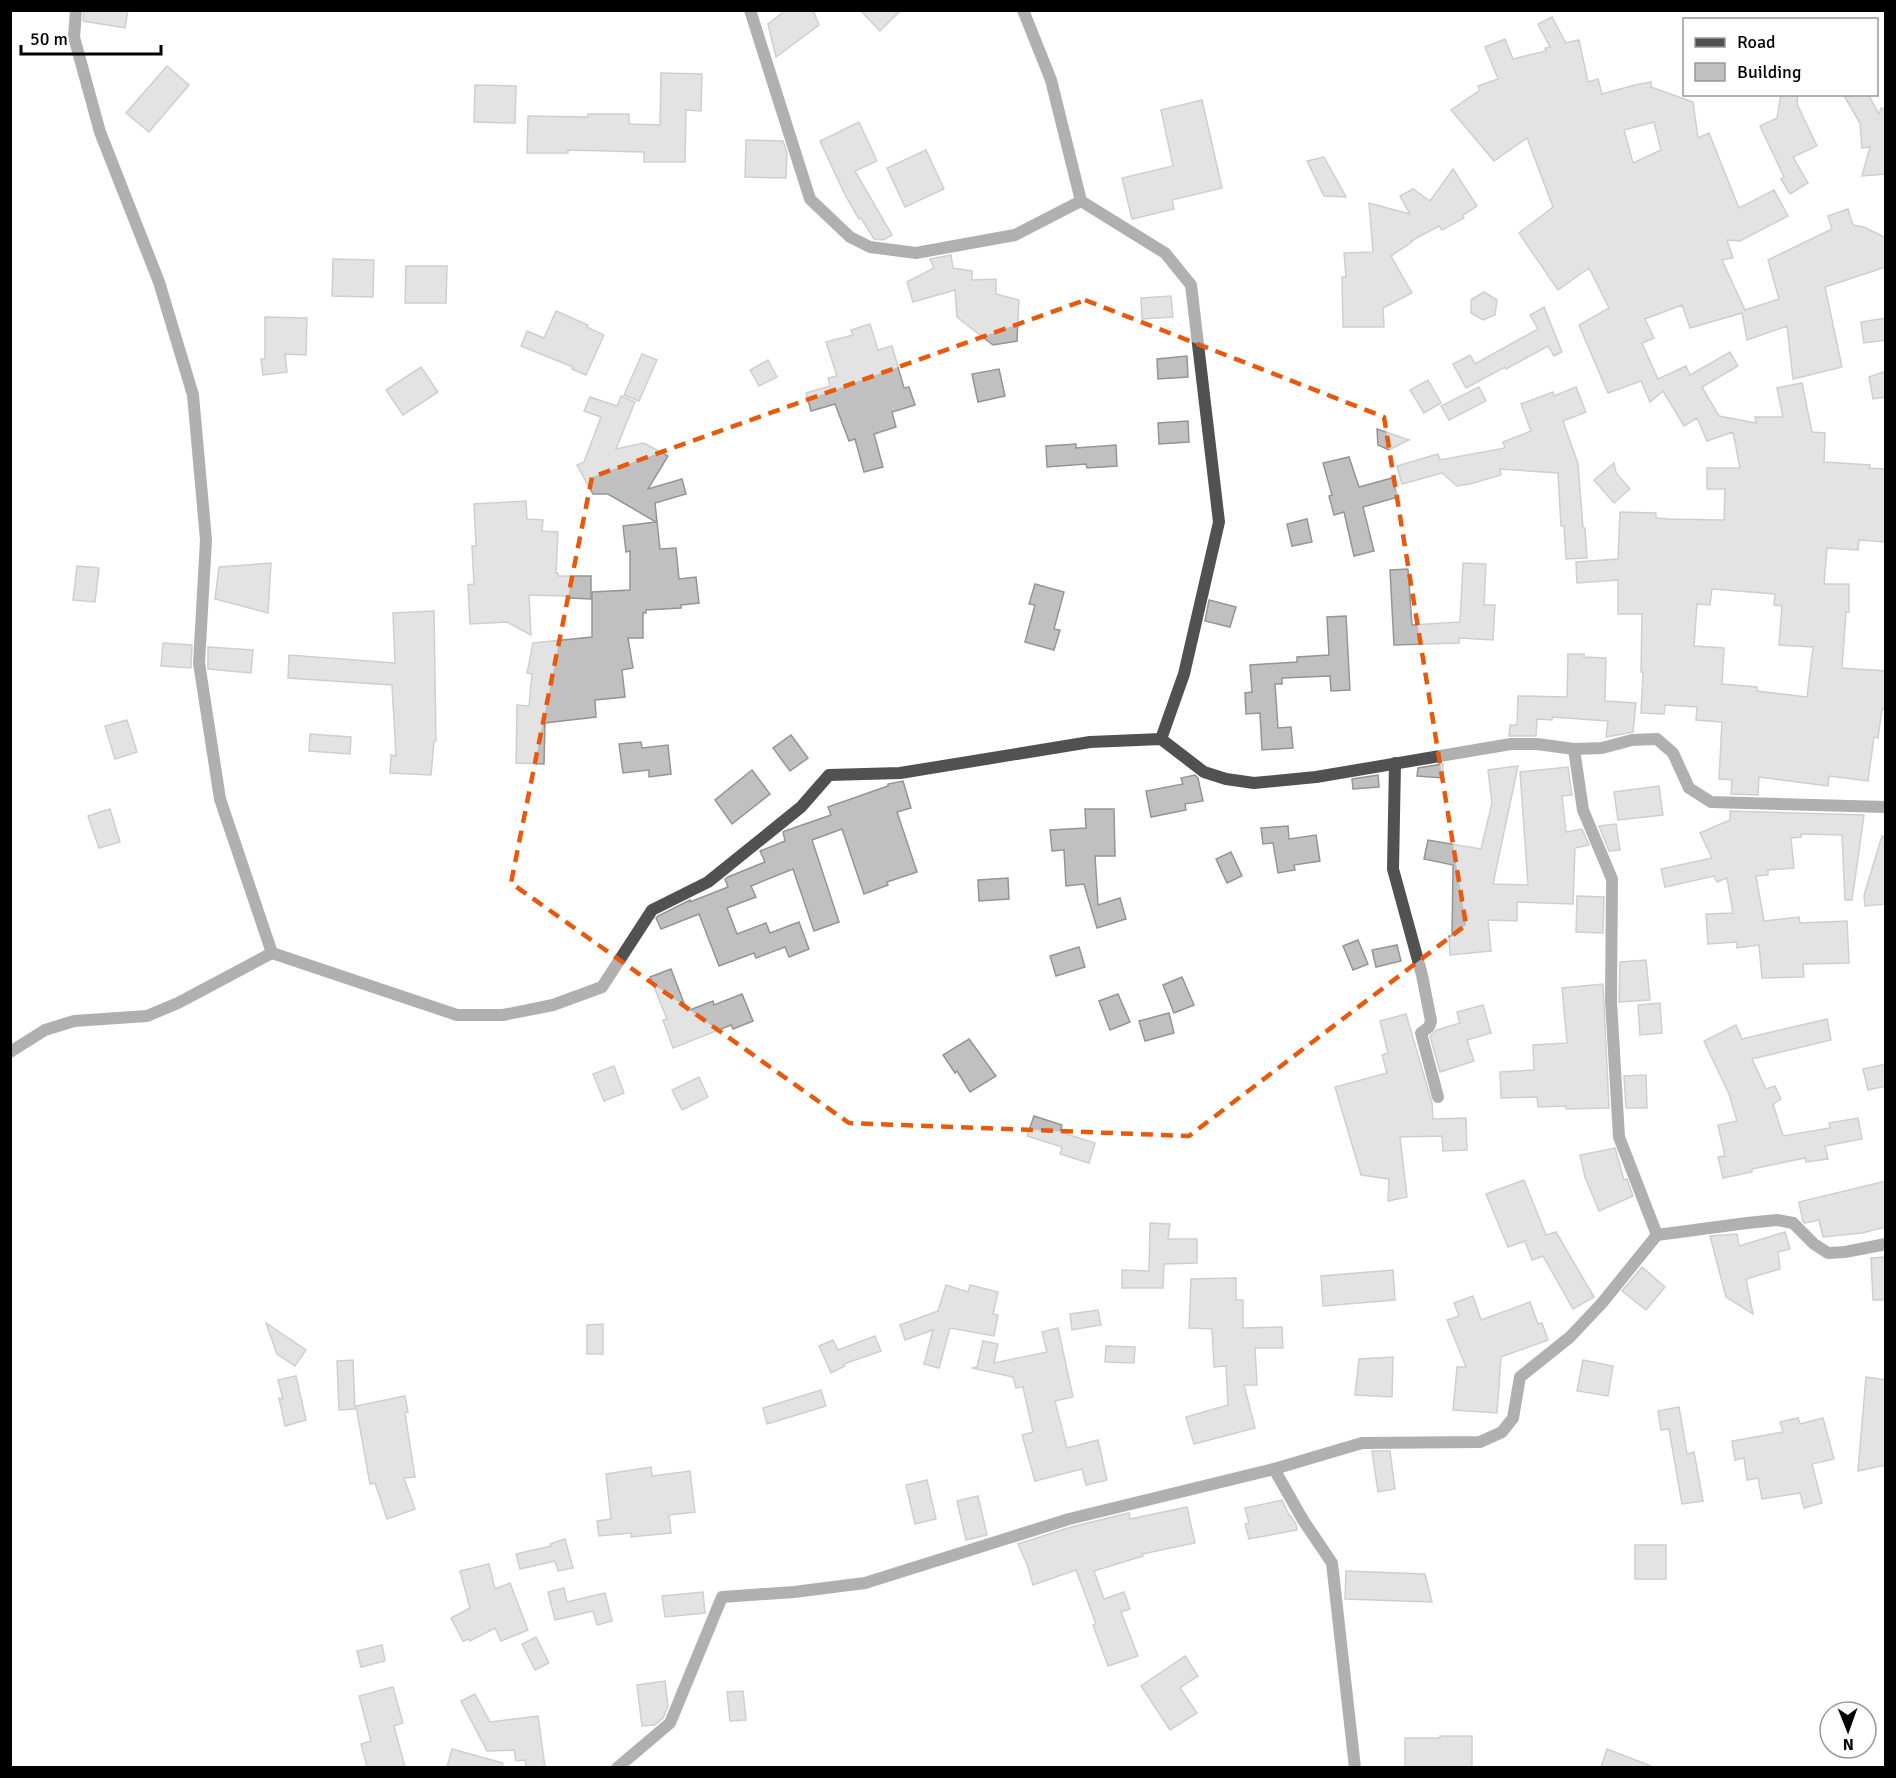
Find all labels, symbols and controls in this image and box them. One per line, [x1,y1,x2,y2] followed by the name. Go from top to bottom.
[21,18,160,56] scale bar
[1683,18,1878,96] legend
[30,28,68,50] text: 50 m
[1737,31,1776,53] text: Road
[1737,61,1801,83] text: Building
[1818,1700,1878,1760] north arrow
[1843,1734,1854,1754] text: N

